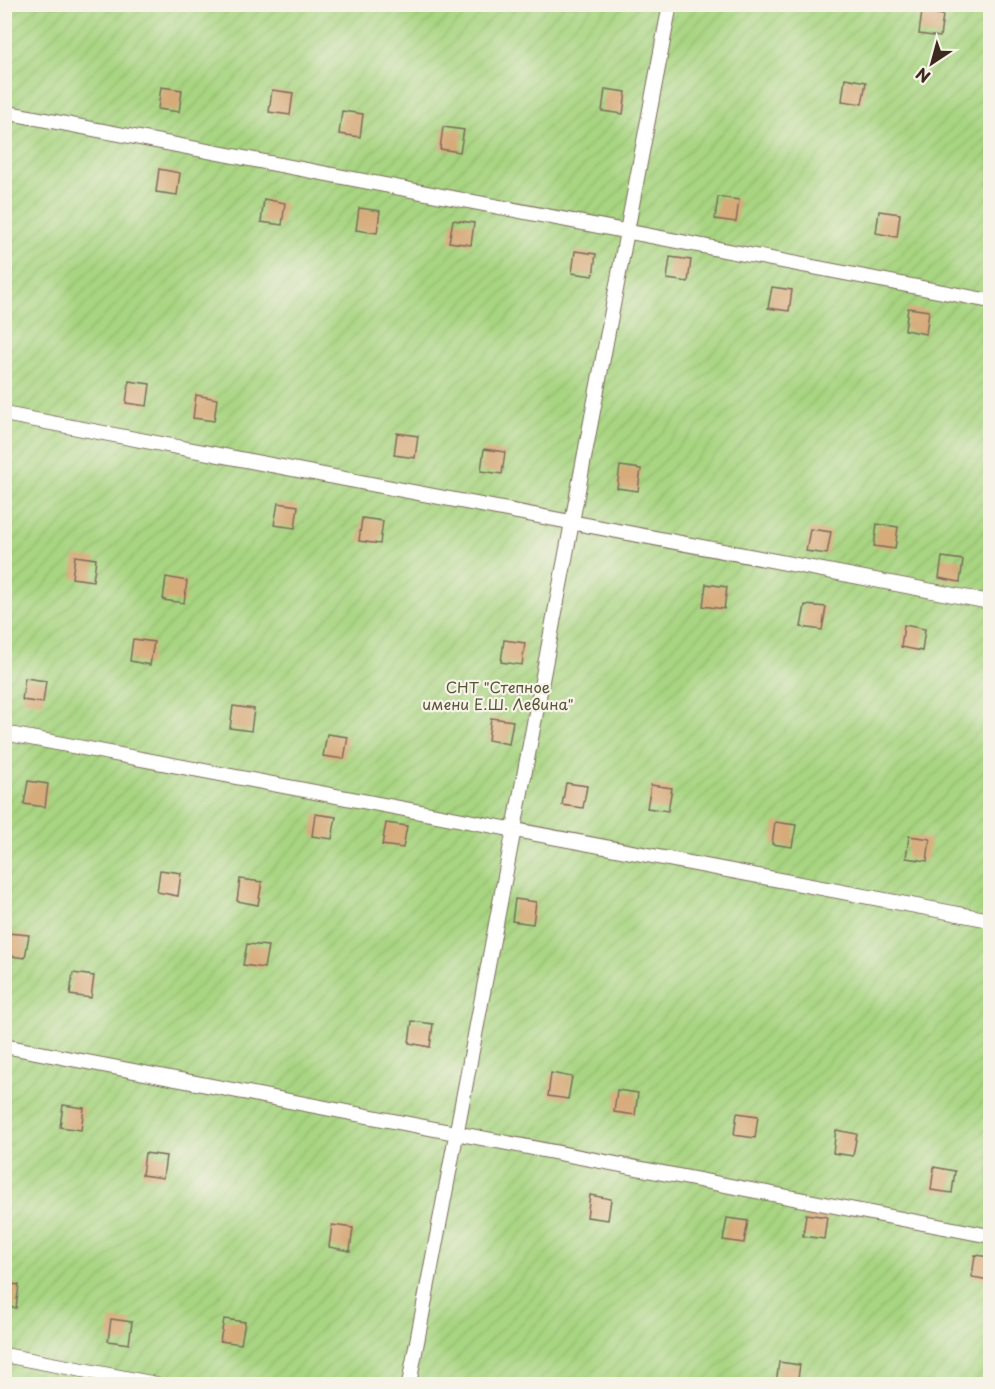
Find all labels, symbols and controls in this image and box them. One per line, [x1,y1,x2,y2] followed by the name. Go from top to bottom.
[902,33,962,93] north arrow
[910,63,935,89] text: N
[422,675,574,715] park label: СНТ "Степное имени Е.Ш. Левина"

